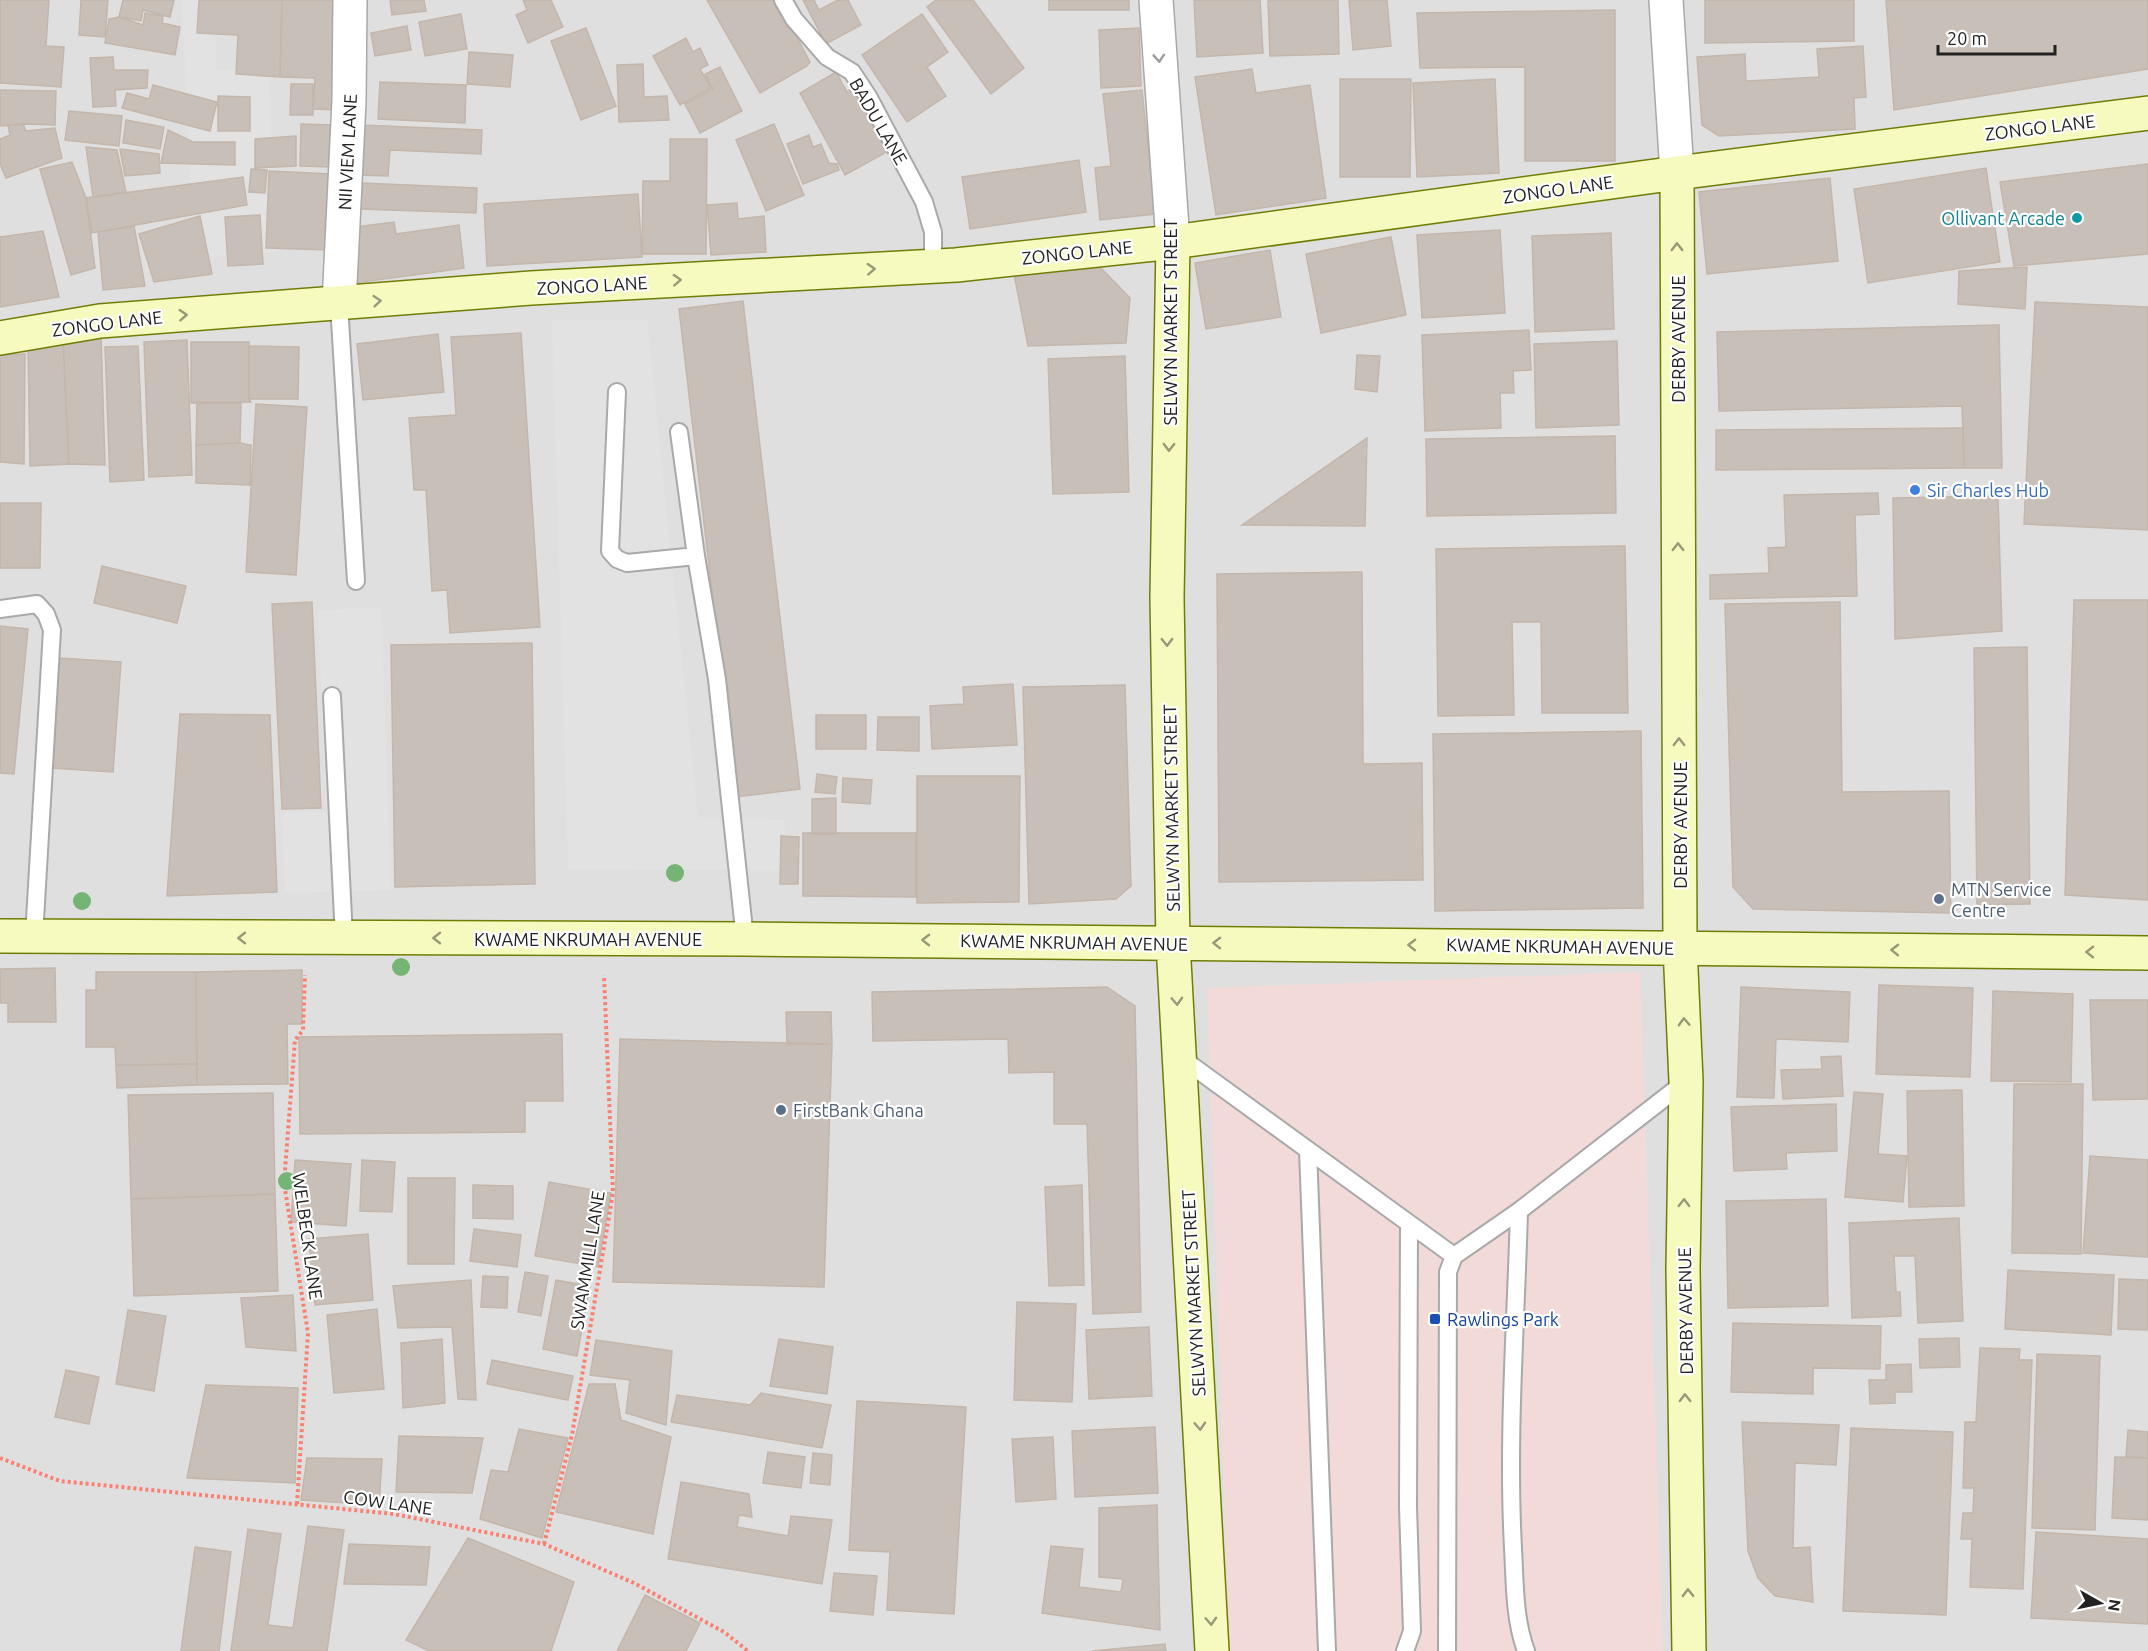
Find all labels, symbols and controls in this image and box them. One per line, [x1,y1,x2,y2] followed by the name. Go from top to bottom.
[1938,18,2055,56] scale bar
[1947,28,1987,48] text: 20 m
[1153,54,1166,63] one-way arrow
[846,74,912,168] street label: BADU LANE
[334,93,360,211] street label: NII VIEM LANE
[1984,110,2096,144] street label: ZONGO LANE
[1502,171,1614,207] street label: ZONGO LANE
[1941,208,2065,228] place label: Ollivant Arcade
[2070,211,2084,225] marker: Ollivant Arcade
[1160,218,1180,426] street label: SELWYN MARKET STREET
[1021,236,1133,268] street label: ZONGO LANE
[1671,242,1683,251] one-way arrow
[867,263,876,276] one-way arrow
[536,272,648,298] street label: ZONGO LANE
[672,274,681,287] one-way arrow
[1668,275,1688,403] street label: DERBY AVENUE
[373,295,382,308] one-way arrow
[51,306,163,340] street label: ZONGO LANE
[178,309,187,322] one-way arrow
[1163,443,1175,452] one-way arrow
[1927,480,2049,500] place label: Sir Charles Hub
[1908,483,1922,497] marker: Sir Charles Hub
[1672,542,1685,551] one-way arrow
[1161,638,1174,647] one-way arrow
[1159,704,1183,912] street label: SELWYN MARKET STREET
[1673,737,1685,746] one-way arrow
[1670,761,1690,889] street label: DERBY AVENUE
[1951,879,2052,920] place label: MTN Service Centre
[1932,892,1946,906] marker: MTN Service Centre
[474,929,702,949] street label: KWAME NKRUMAH AVENUE
[960,930,1188,954] street label: KWAME NKRUMAH AVENUE
[237,932,246,944] one-way arrow
[432,932,441,944] one-way arrow
[921,934,930,946] one-way arrow
[1446,934,1674,958] street label: KWAME NKRUMAH AVENUE
[1212,937,1221,949] one-way arrow
[1407,939,1416,951] one-way arrow
[1890,944,1899,956] one-way arrow
[2085,946,2094,958] one-way arrow
[1170,997,1183,1006] one-way arrow
[1677,1018,1690,1027] one-way arrow
[793,1100,924,1120] place label: FirstBank Ghana
[774,1103,788,1117] marker: FirstBank Ghana
[289,1171,327,1301] street label: WELBECK LANE
[566,1189,608,1331] street label: SWAMMILL LANE
[1178,1189,1208,1397] street label: SELWYN MARKET STREET
[1678,1198,1691,1207] one-way arrow
[1674,1247,1696,1375] street label: DERBY AVENUE
[1447,1309,1559,1329] place label: Rawlings Park
[1428,1312,1442,1326] marker: Rawlings Park
[1679,1393,1692,1402] one-way arrow
[1194,1422,1207,1431] one-way arrow
[342,1486,434,1518] street label: COW LANE
[2070,1573,2130,1633] north arrow
[1682,1588,1695,1597] one-way arrow
[2105,1598,2125,1613] text: N
[1204,1617,1217,1626] one-way arrow

